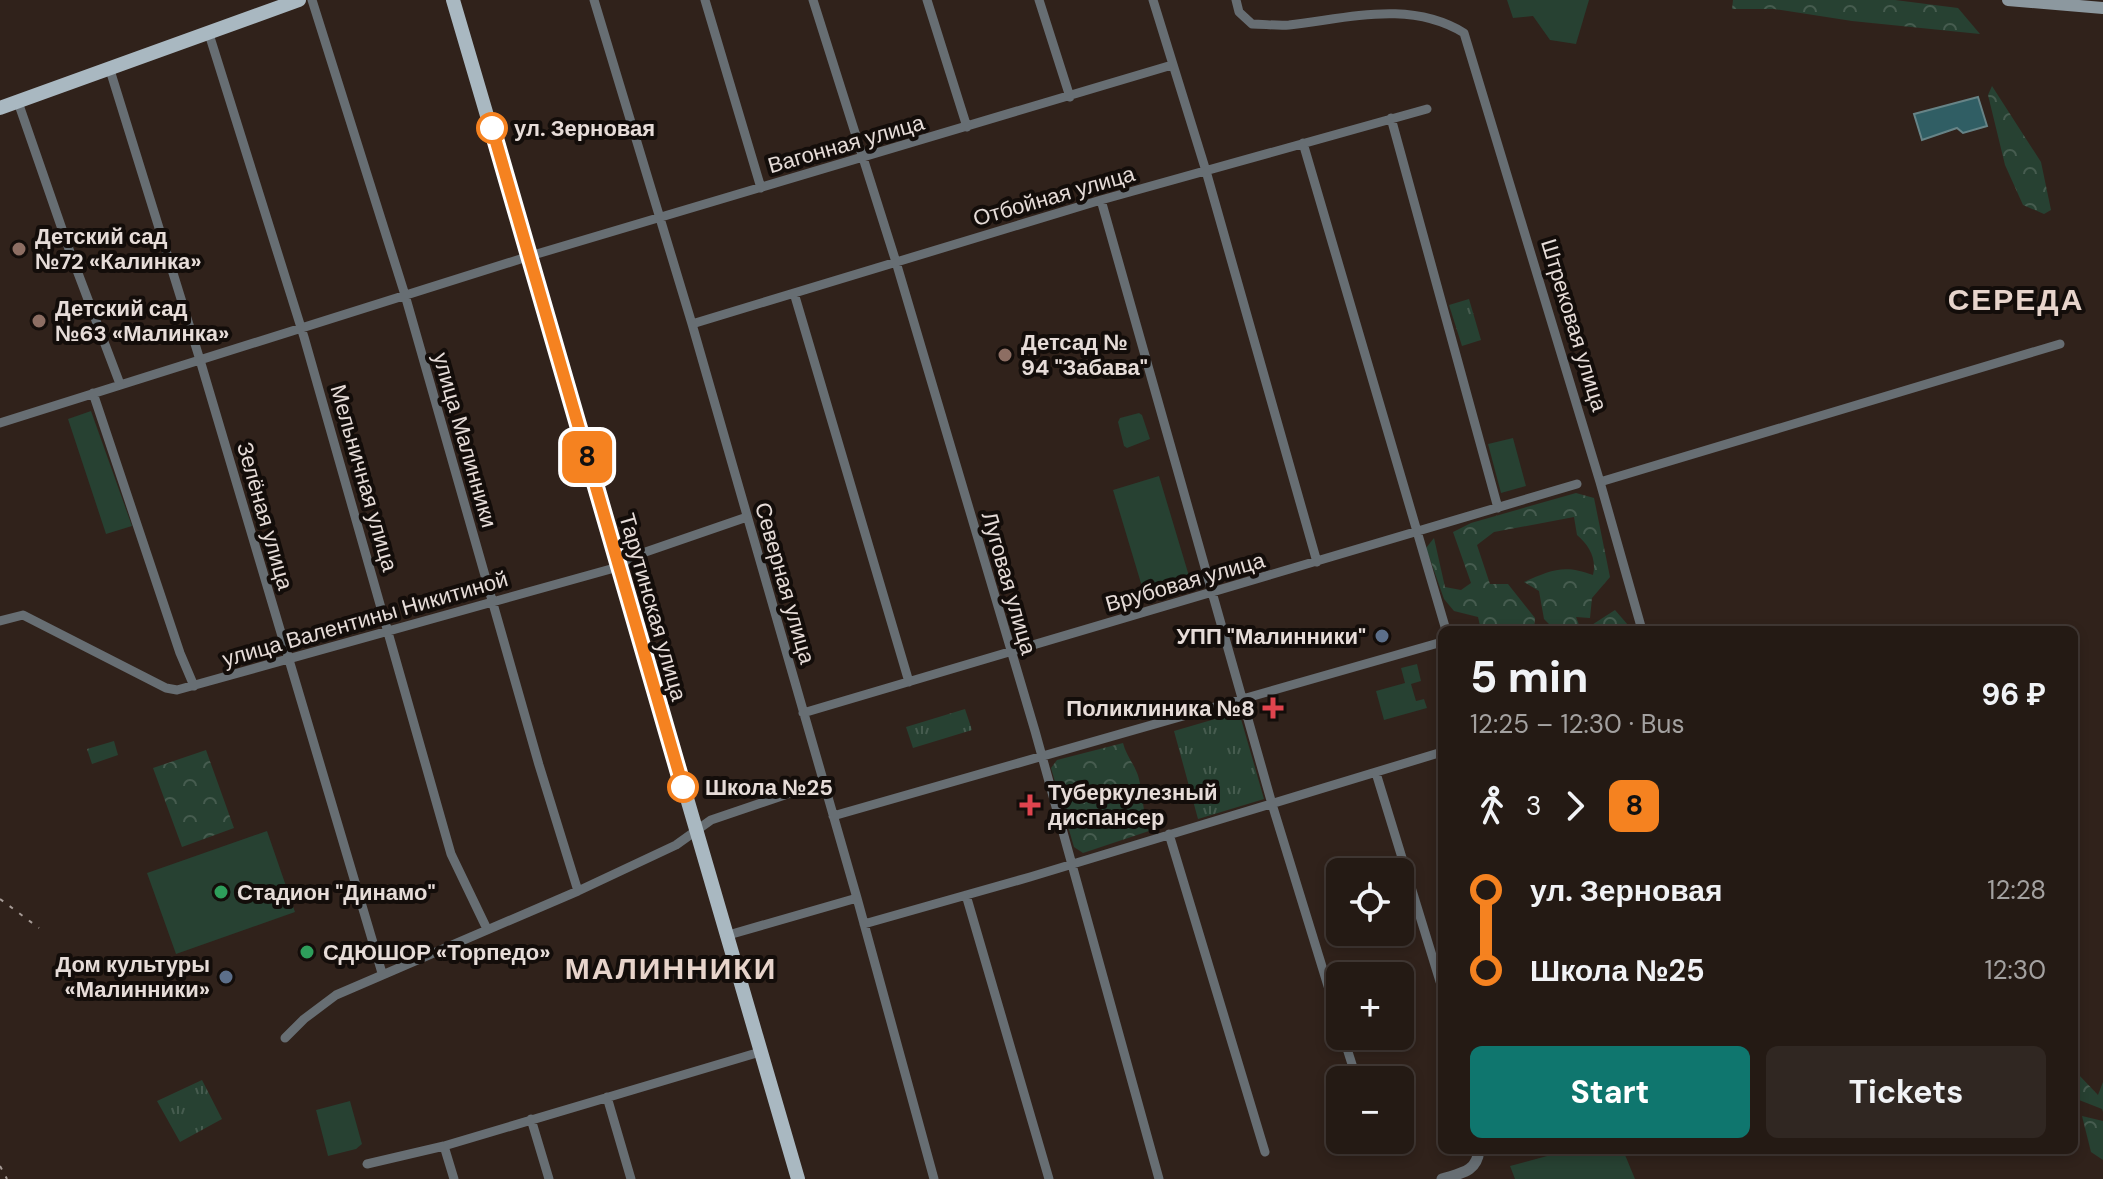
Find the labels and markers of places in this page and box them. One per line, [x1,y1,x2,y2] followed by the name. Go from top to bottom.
[477,113,507,143] marker: ул. Зерновая
[514,114,655,143] place label: ул. Зерновая
[35,222,202,276] place label: Детский сад №72 «Калинка»
[10,240,28,258] marker: Детский сад №72 «Калинка»
[55,294,229,348] place label: Детский сад №63 «Малинка»
[30,312,48,330] marker: Детский сад №63 «Малинка»
[1021,328,1148,382] place label: Детсад № 94 "Забава"
[996,346,1014,364] marker: Детсад № 94 "Забава"
[1176,622,1366,651] place label: УПП "Малинники"
[1373,627,1391,645] marker: УПП "Малинники"
[1066,694,1255,723] place label: Поликлиника №8
[1262,697,1284,719] marker: Поликлиника №8
[668,772,698,802] marker: Школа №25
[705,773,833,802] place label: Школа №25
[1048,778,1218,832] place label: Туберкулезный диспансер
[1019,794,1041,816] marker: Туберкулезный диспансер
[237,878,436,907] place label: Стадион "Динамо"
[212,883,230,901] marker: Стадион "Динамо"
[323,938,551,967] place label: СДЮШОР «Торпедо»
[298,943,316,961] marker: СДЮШОР «Торпедо»
[55,950,210,1004] place label: Дом культуры «Малинники»
[217,968,235,986] marker: Дом культуры «Малинники»

